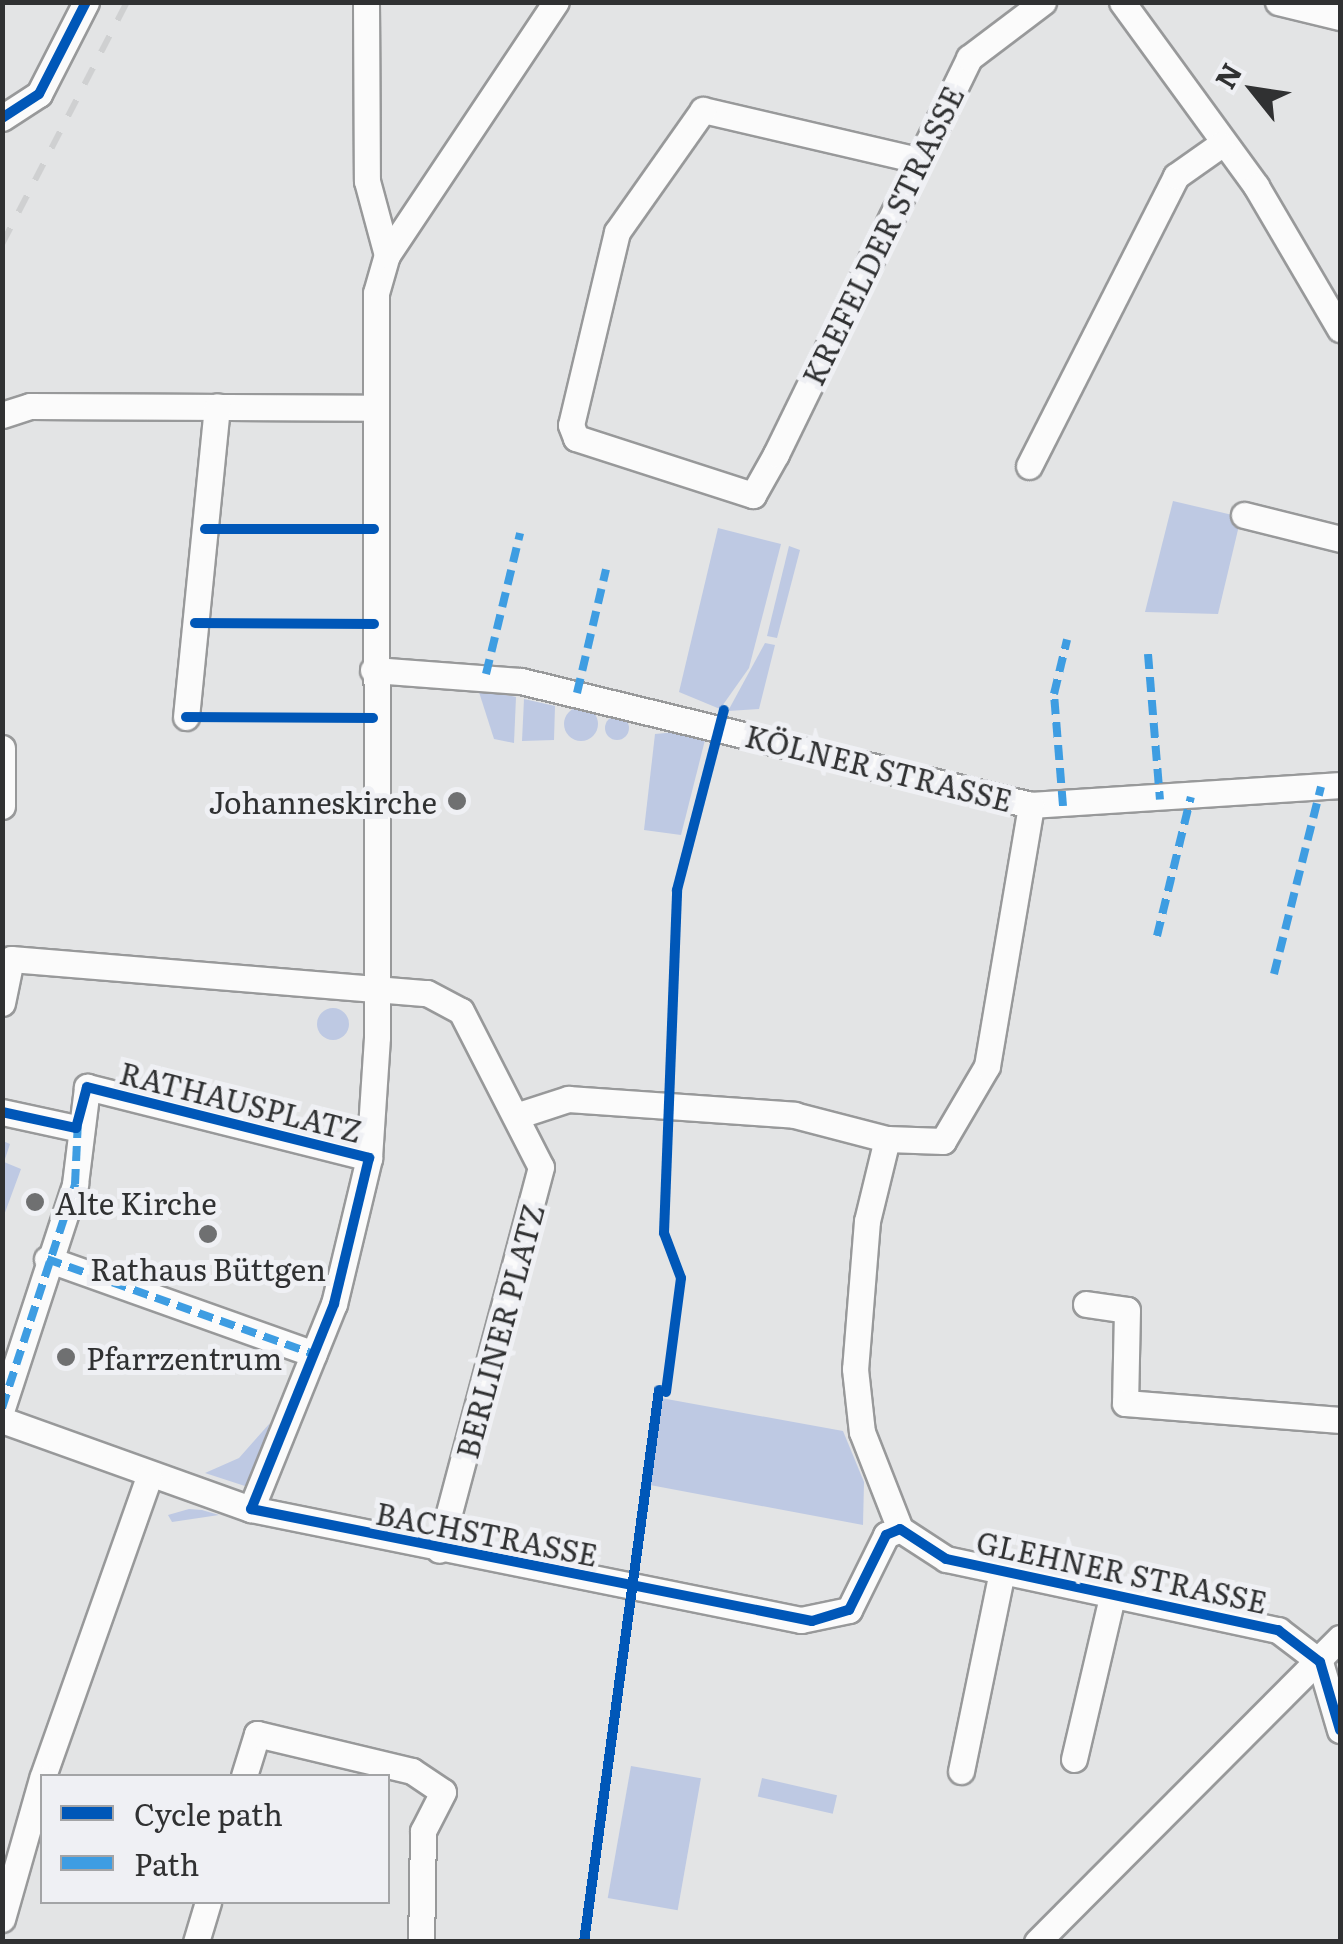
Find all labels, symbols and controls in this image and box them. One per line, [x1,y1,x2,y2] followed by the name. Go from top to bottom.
[1203,40,1303,140] north arrow
[1203,54,1251,96] text: N
[794,80,970,390] street label: KREFELDER STRASSE
[742,716,1016,818] street label: KÖLNER STRASSE
[209,783,437,819] place label: Johanneskirche
[446,790,468,812] marker: Johanneskirche
[116,1054,366,1148] street label: RATHAUSPLATZ
[55,1184,217,1220] place label: Alte Kirche
[24,1191,46,1213] marker: Alte Kirche
[448,1200,550,1462] street label: BERLINER PLATZ
[197,1223,219,1245] marker: Rathaus Büttgen
[90,1250,326,1286] place label: Rathaus Büttgen
[86,1339,282,1375] place label: Pfarrzentrum
[55,1346,77,1368] marker: Pfarrzentrum
[373,1494,601,1572] street label: BACHSTRASSE
[973,1523,1271,1619] street label: GLEHNER STRASSE
[40,1774,390,1904] legend
[134,1791,283,1835] text: Cycle path
[134,1841,199,1885] text: Path

